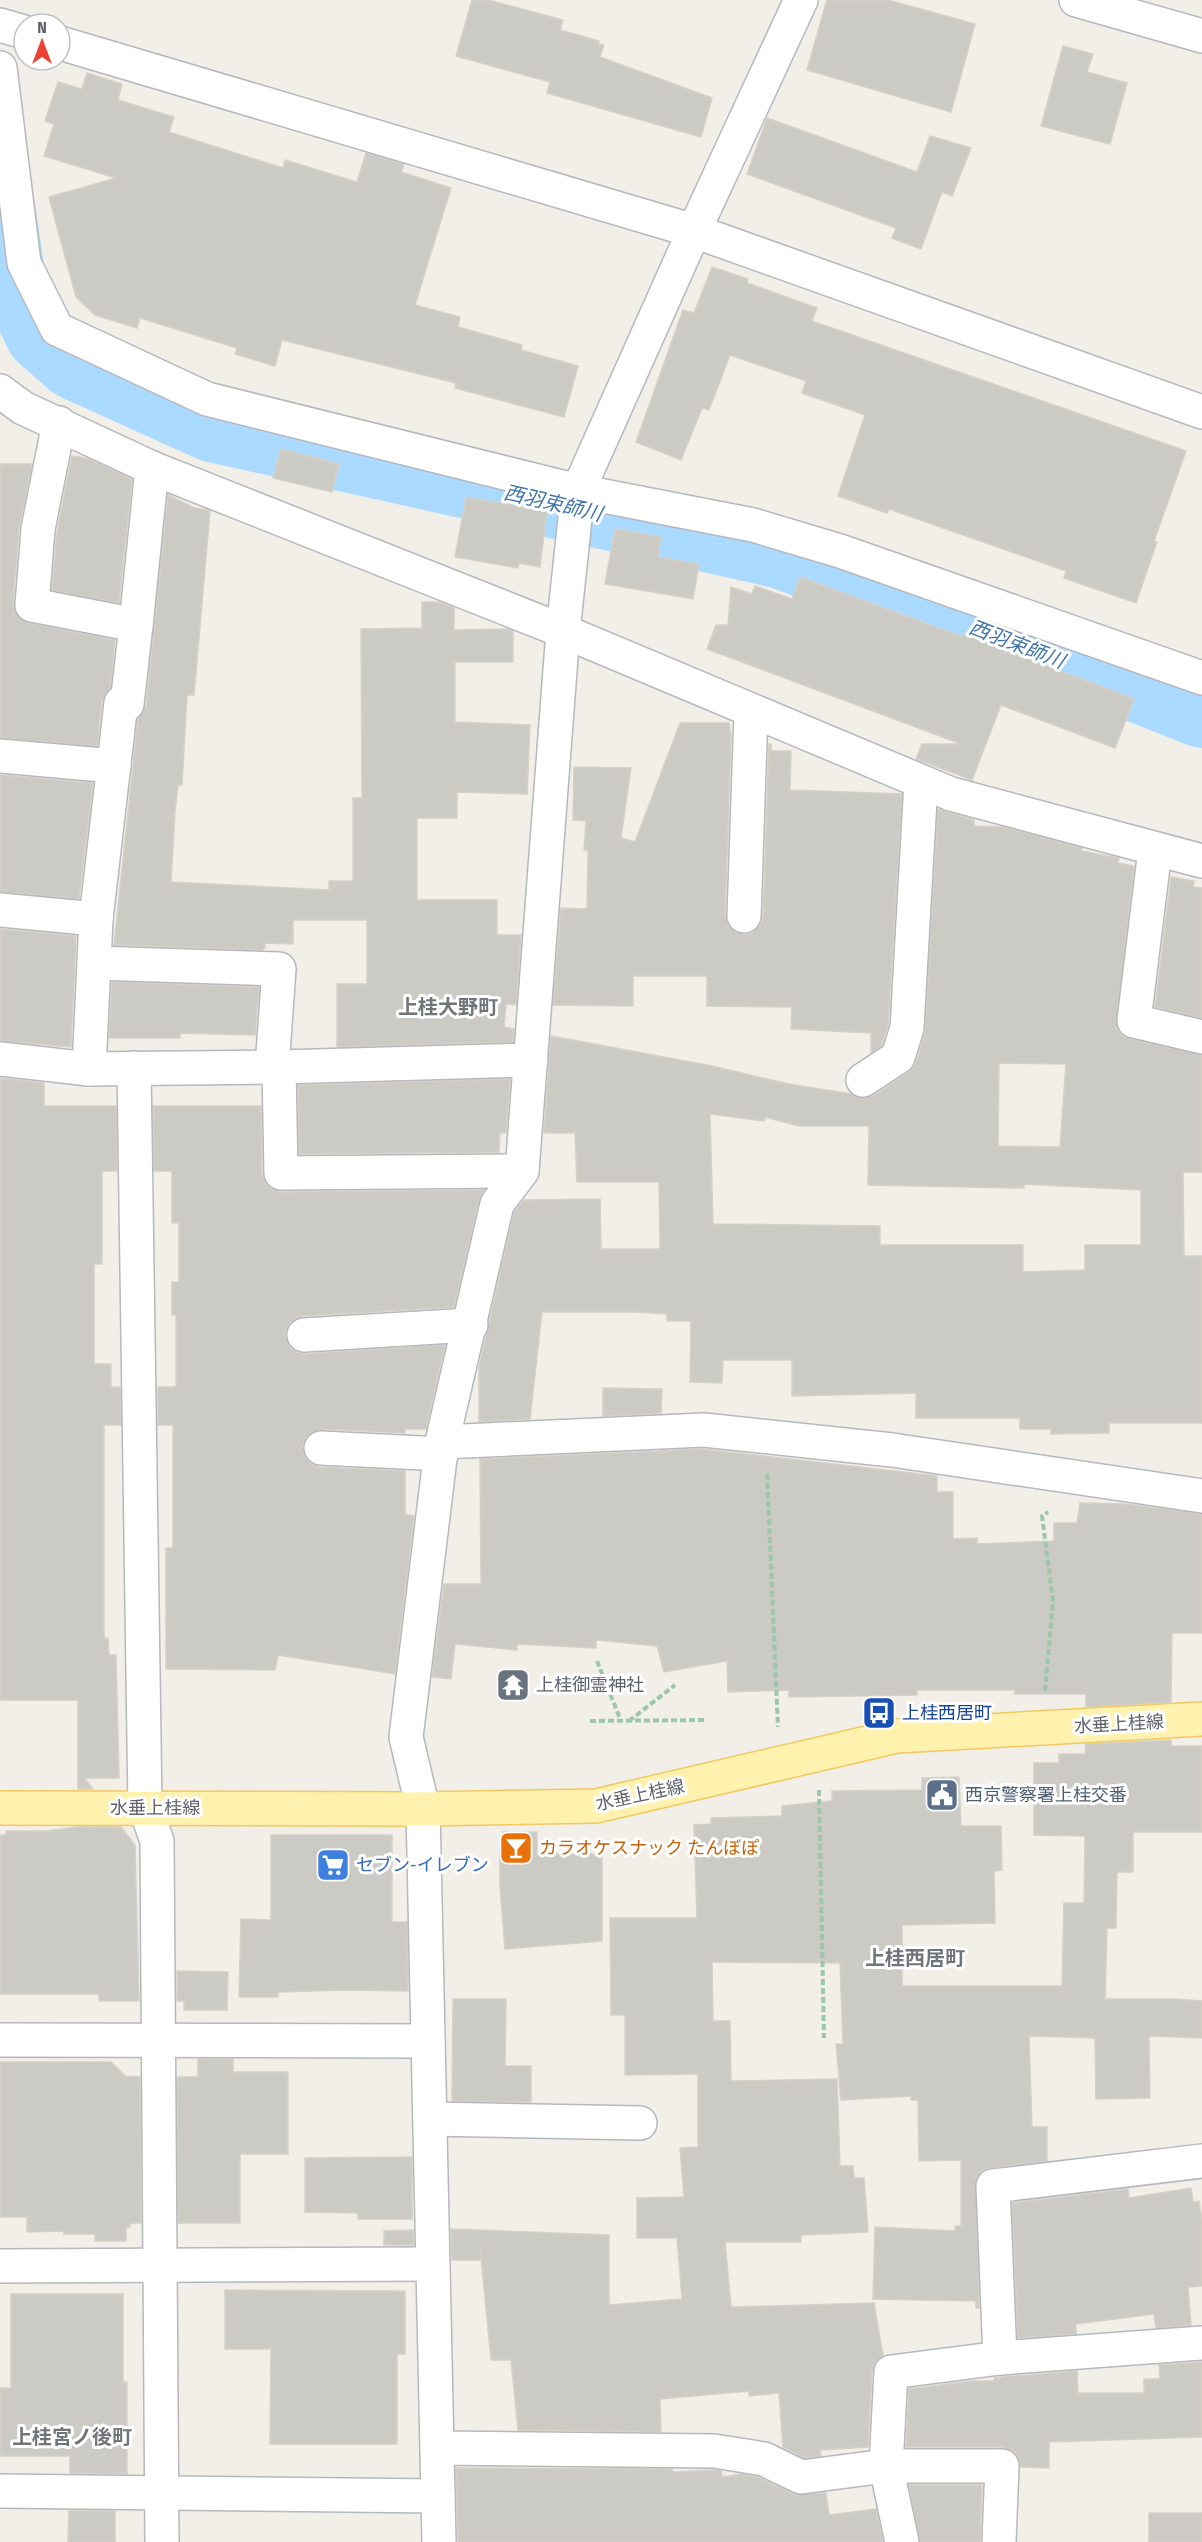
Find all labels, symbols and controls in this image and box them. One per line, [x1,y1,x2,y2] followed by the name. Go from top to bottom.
[12,12,72,72] north arrow
[37,18,47,37] text: N
[502,480,606,526] water label: 西羽束師川
[966,615,1070,674] water label: 西羽束師川
[398,995,498,1019] district label: 上桂大野町
[495,1667,531,1703] temple icon: 上桂御霊神社
[536,1674,644,1696] place label: 上桂御霊神社
[861,1695,897,1731] bus stop icon: 上桂西居町
[902,1702,992,1724] place label: 上桂西居町
[1073,1711,1165,1737] street label: 水垂上桂線
[594,1775,686,1815] street label: 水垂上桂線
[924,1777,960,1813] public building icon: 西京警察署上桂交番
[965,1784,1127,1806] place label: 西京警察署上桂交番
[110,1797,200,1819] street label: 水垂上桂線
[498,1830,534,1866] bar icon: カラオケスナック たんぼぽ
[539,1837,759,1859] place label: カラオケスナック たんぼぽ
[315,1847,351,1883] supermarket icon: セブン-イレブン
[356,1854,489,1876] place label: セブン-イレブン
[865,1946,965,1970] district label: 上桂西居町
[12,2425,132,2449] district label: 上桂宮ノ後町

